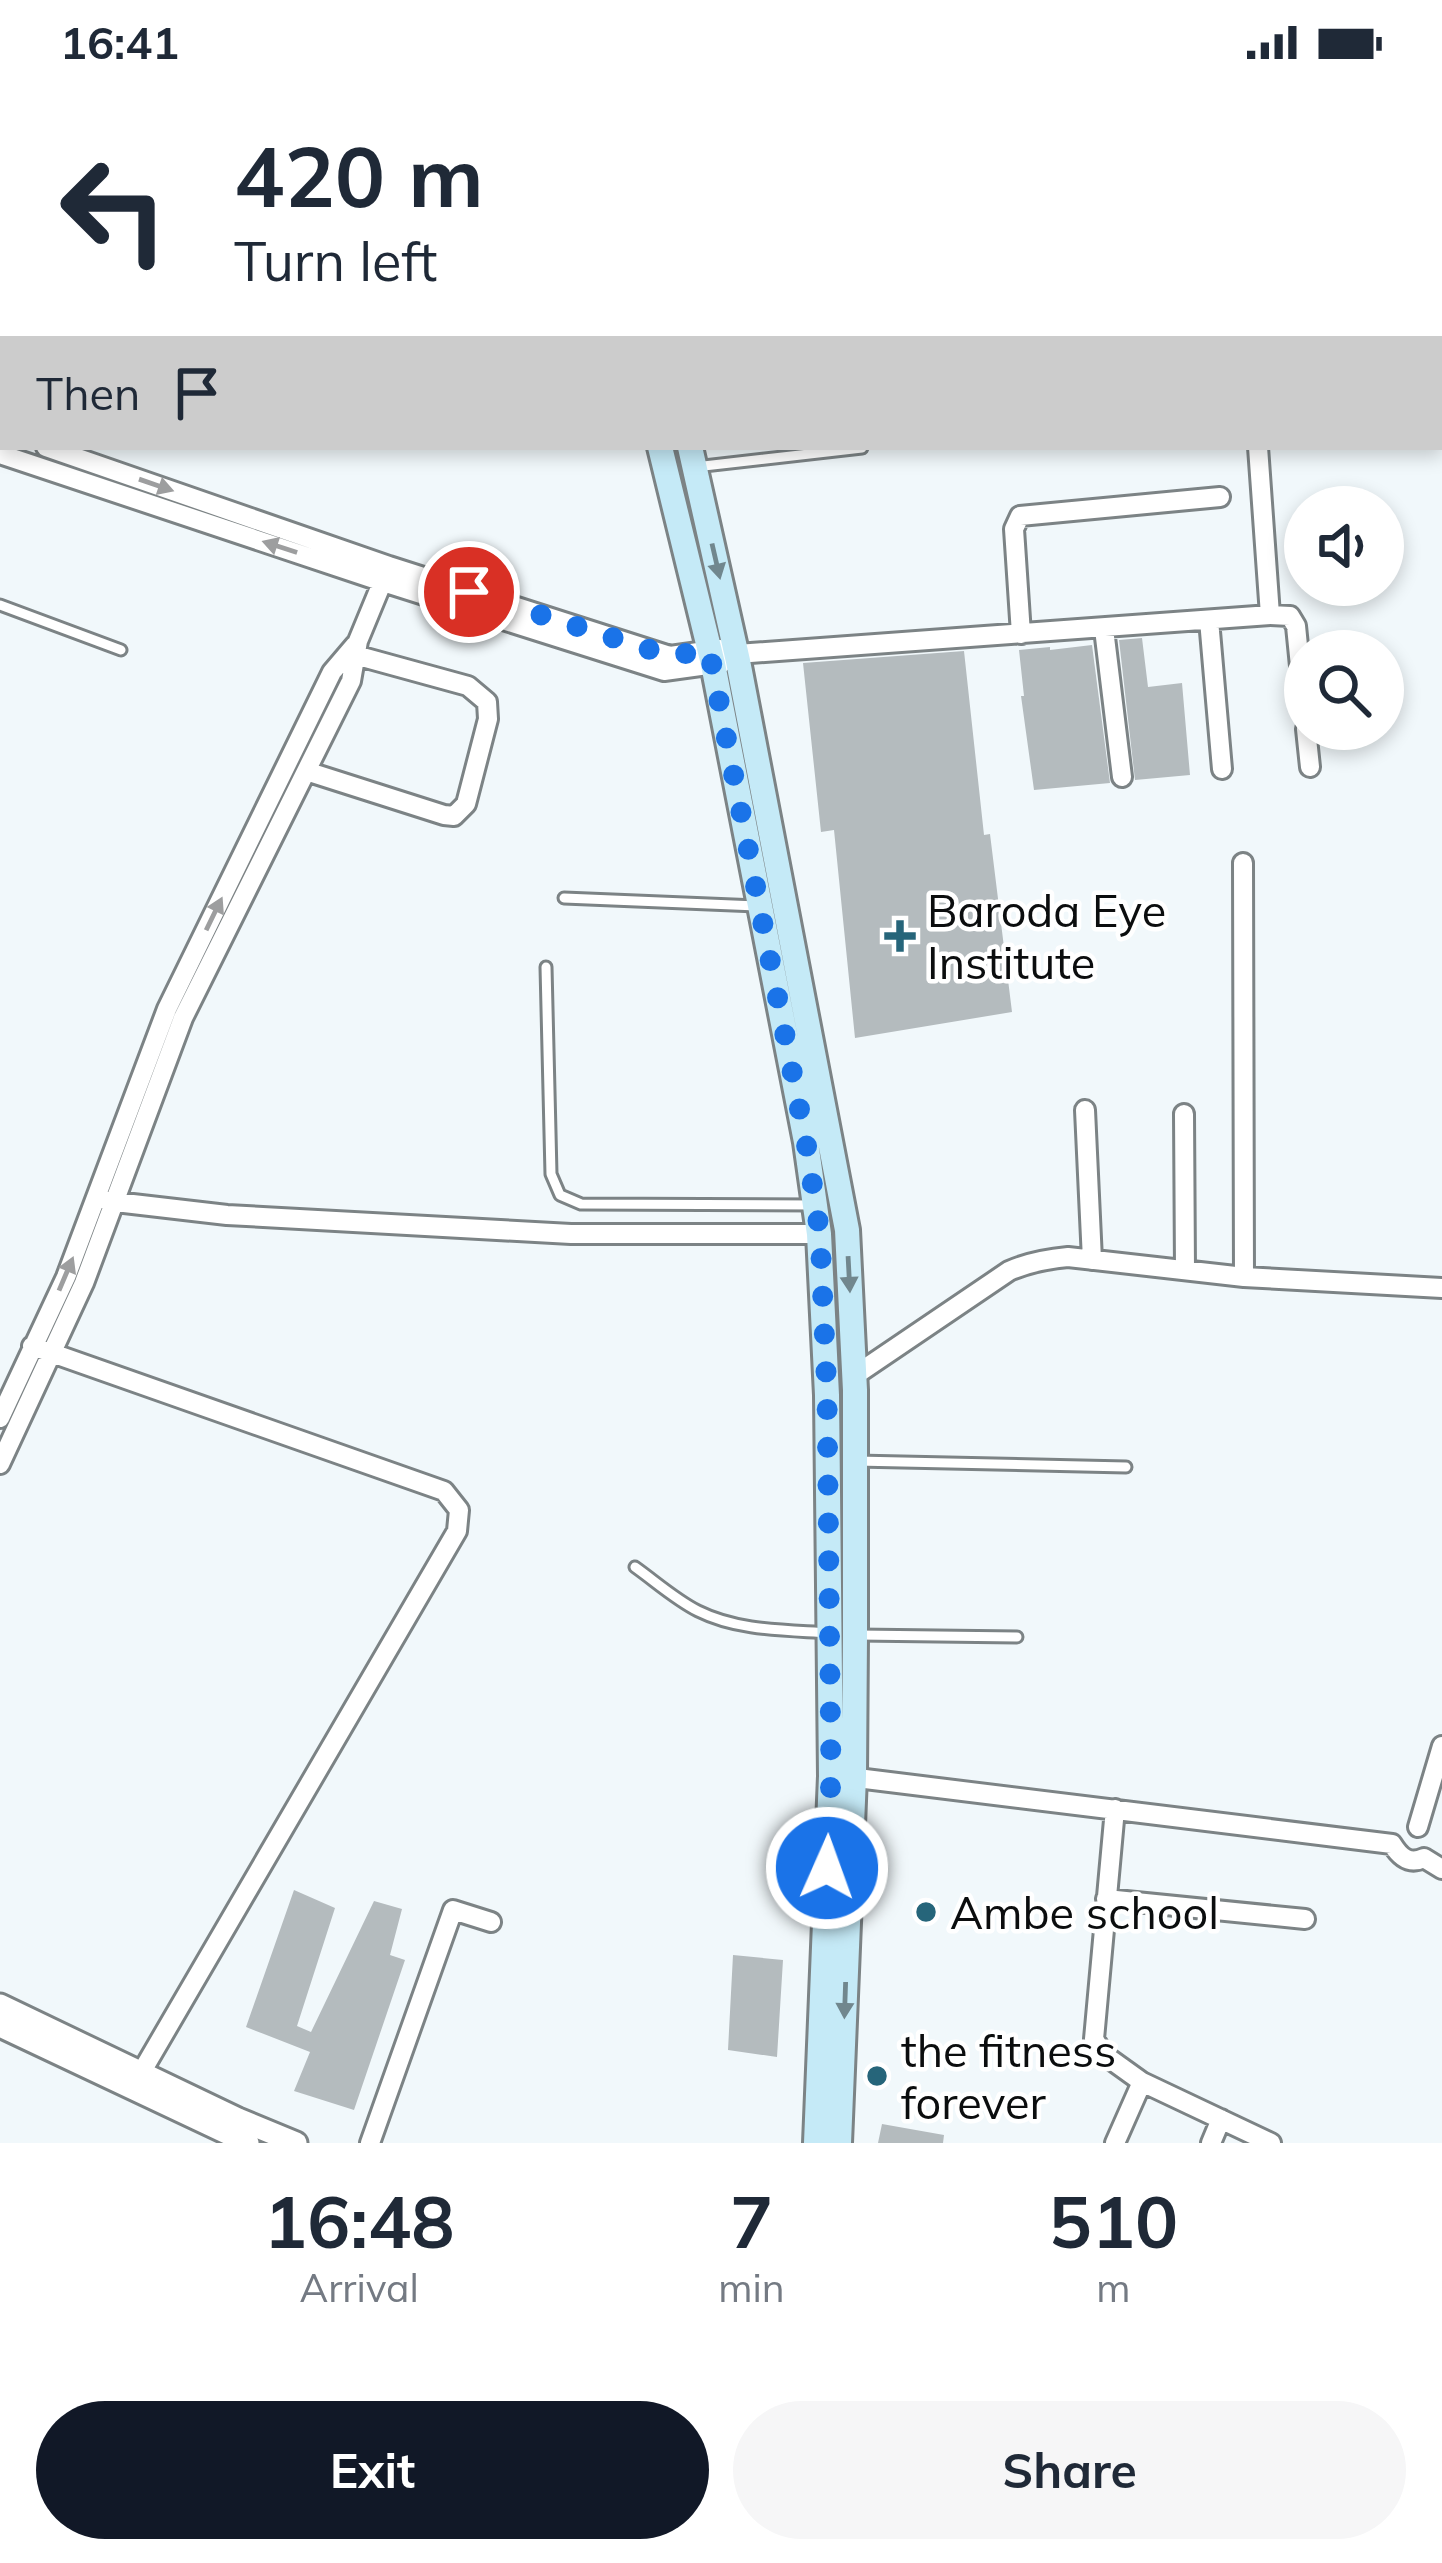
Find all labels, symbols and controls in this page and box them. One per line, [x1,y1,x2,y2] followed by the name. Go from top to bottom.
[60,14,179,70] text: 16:41
[234,123,484,228] text: 420 m
[36,132,192,288] icon: left
[234,227,437,295] text: Turn left
[164,360,230,426] icon: arrive
[36,365,140,421] text: Then
[138,477,174,495] one-way arrow
[1284,486,1404,750] map controls
[1284,486,1404,606] button: sound
[261,537,298,556] one-way arrow
[418,541,520,643] pin
[707,543,726,581] one-way arrow
[436,559,502,625] icon: arrive
[1284,630,1404,750] button: search
[927,882,1166,990] place label: Baroda Eye Institute
[204,896,224,931] one-way arrow
[884,920,916,952] marker: Baroda Eye Institute
[57,1256,77,1291] one-way arrow
[840,1256,859,1294] one-way arrow
[764,1805,890,1931] position arrow
[950,1884,1219,1940] place label: Ambe school
[913,1899,939,1925] marker: Ambe school
[835,1982,854,2020] one-way arrow
[901,2022,1116,2130] place label: the fitness forever
[864,2063,890,2089] marker: the fitness forever
[264,2176,454,2266] text: 16:48
[730,2176,773,2266] text: 7
[1049,2176,1178,2266] text: 510
[300,2263,419,2312] text: Arrival
[718,2263,785,2312] text: min
[1096,2263,1130,2312] text: m
[36,2401,709,2539] button: Exit
[733,2401,1406,2539] button: Share

